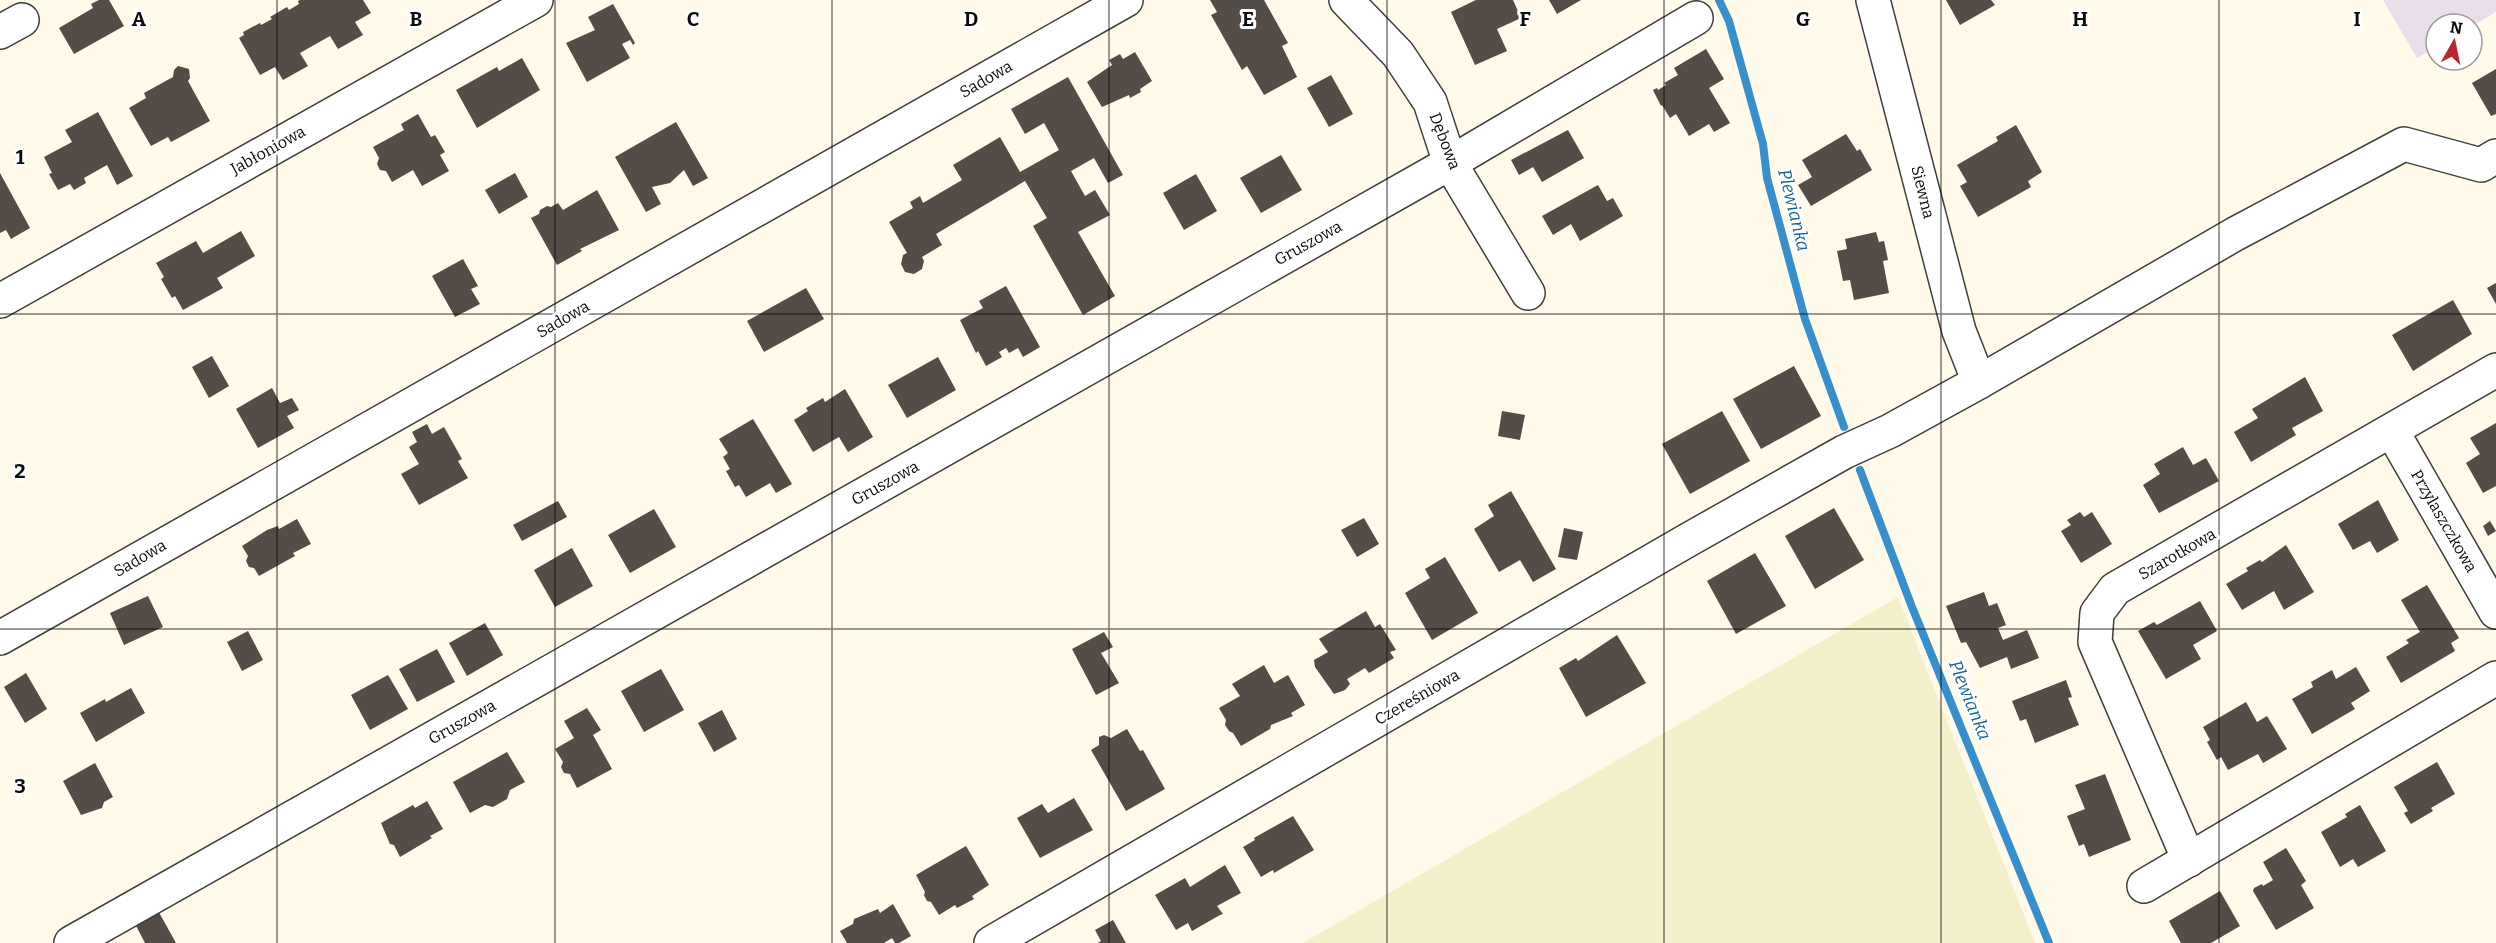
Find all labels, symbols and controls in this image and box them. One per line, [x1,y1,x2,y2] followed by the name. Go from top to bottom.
[132,7,147,31] text: A
[410,7,423,31] text: B
[687,7,699,31] text: C
[964,7,978,31] text: D
[1242,7,1254,31] text: E
[1519,7,1531,31] text: F
[1796,7,1810,31] text: G
[2072,7,2088,31] text: H
[2353,7,2361,31] text: I
[2424,12,2484,72] north arrow
[2449,17,2464,38] text: N
[956,56,1016,102] street label: Sadowa
[1425,110,1465,172] street label: Dębowa
[226,122,309,179] street label: Jabłoniowa
[16,145,25,169] text: 1
[1907,164,1939,221] street label: Siewna
[1773,167,1815,253] water label: Plewianka
[1271,217,1345,269] street label: Gruszowa
[533,296,593,342] street label: Sadowa
[848,457,922,509] street label: Gruszowa
[14,459,26,483] text: 2
[2407,466,2481,576] street label: Przylaszczkowa
[2135,524,2219,584] street label: Szarotkowa
[110,535,170,581] street label: Sadowa
[1944,657,1996,743] water label: Plewianka
[1371,665,1463,729] street label: Czereśniowa
[425,696,499,748] street label: Gruszowa
[14,774,26,798] text: 3

